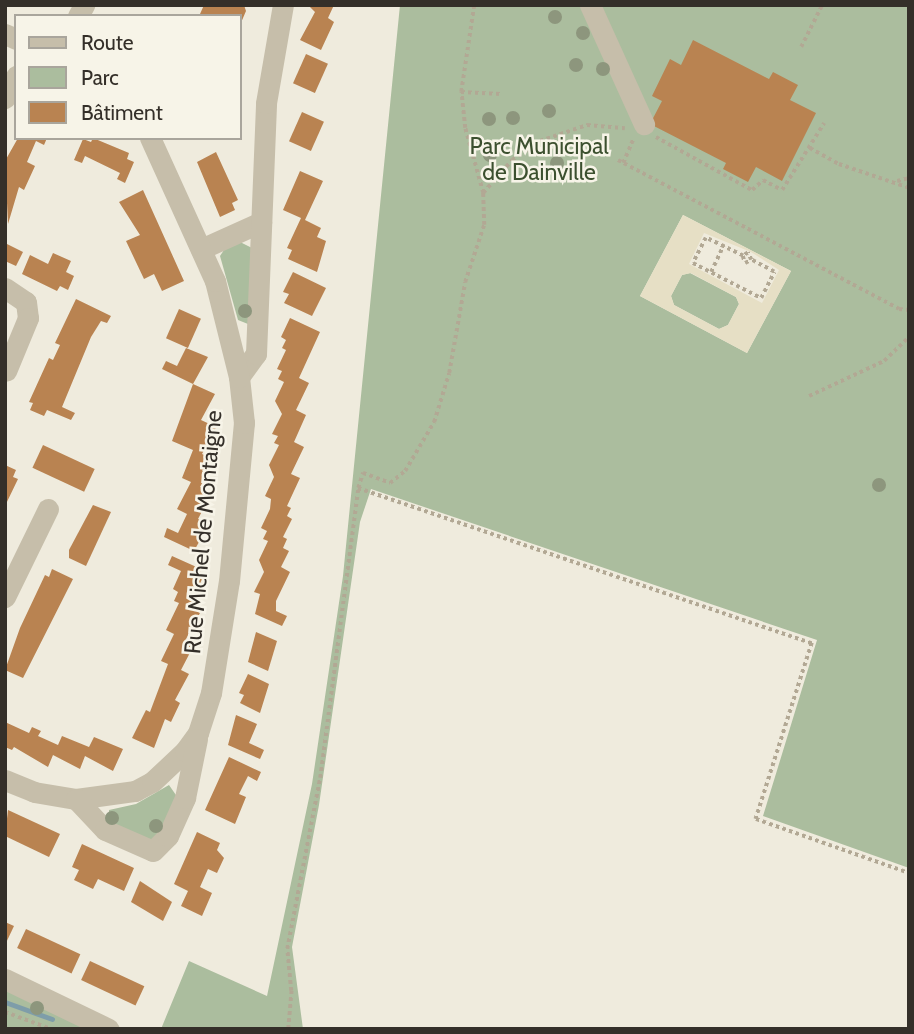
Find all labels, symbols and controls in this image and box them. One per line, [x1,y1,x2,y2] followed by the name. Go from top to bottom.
[14,14,242,140] legend
[81,30,134,55] text: Route
[81,65,119,90] text: Parc
[81,100,163,125] text: Bâtiment
[469,132,609,186] park label: Parc Municipal de Dainville
[179,409,227,655] street label: Rue Michel de Montaigne

